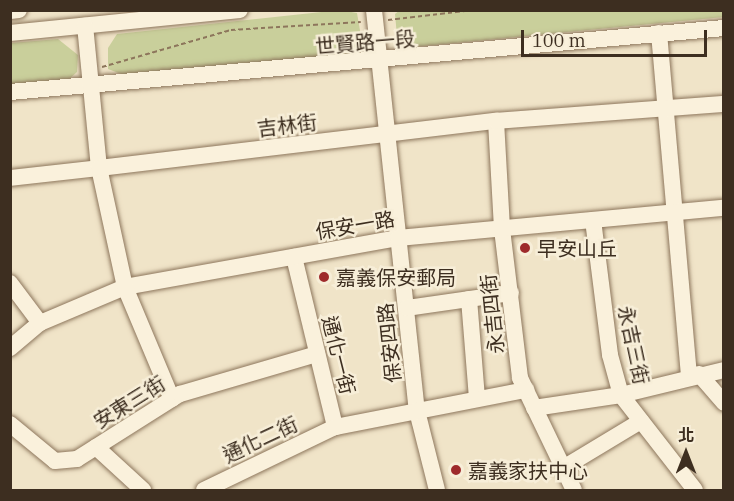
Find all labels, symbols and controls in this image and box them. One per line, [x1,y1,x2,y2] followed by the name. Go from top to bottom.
[524,18,710,56] scale bar
[314,26,416,58] street label: 世賢路一段
[532,29,586,52] text: 100 m
[256,109,318,141] street label: 吉林街
[314,206,396,244] street label: 保安一路
[537,236,617,260] place label: 早安山丘
[518,241,532,255] marker: 早安山丘
[336,265,456,289] place label: 嘉義保安郵局
[317,270,331,284] marker: 嘉義保安郵局
[476,273,508,355] street label: 永吉四街
[373,302,405,384] street label: 保安四路
[614,303,654,387] street label: 永吉三街
[318,313,360,397] street label: 通化一街
[89,371,169,433] street label: 安東三街
[219,411,301,467] street label: 通化二街
[656,423,716,483] north arrow
[678,425,694,445] text: 北
[468,458,588,482] place label: 嘉義家扶中心
[449,463,463,477] marker: 嘉義家扶中心

